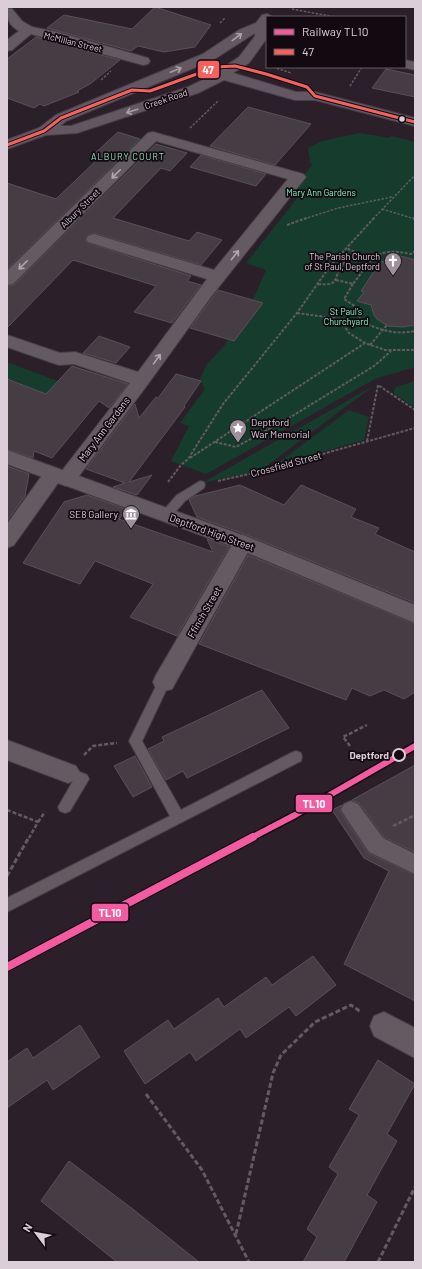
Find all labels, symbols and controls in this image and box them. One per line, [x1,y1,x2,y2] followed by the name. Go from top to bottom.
[266,16,406,68] legend
[302,24,368,38] text: Railway TL10
[43,29,103,55] street label: McMillan Street
[232,33,243,42] one-way arrow
[302,44,314,58] text: 47
[197,60,220,79] line badge: 47
[202,63,214,76] text: 47
[169,66,181,74] one-way arrow
[143,87,189,111] street label: Creek Road
[126,108,139,115] one-way arrow
[397,114,407,124] unlabelled marker
[91,151,165,162] district label: ALBURY COURT
[111,169,121,178] one-way arrow
[58,186,102,230] street label: Albury Street
[286,187,356,198] park label: Mary Ann Gardens
[231,249,239,260] one-way arrow
[304,251,380,272] place label: The Parish Church of St Paul, Deptford
[383,251,403,276] church icon: The Parish Church of St Paul, Deptford
[18,260,28,270] one-way arrow
[324,306,368,327] park label: St Paul's Churchyard
[153,354,161,365] one-way arrow
[76,394,132,464] street label: Mary Ann Gardens
[251,416,310,440] place label: Deptford War Memorial
[228,418,248,443] place icon: Deptford War Memorial
[249,449,323,479] street label: Crossfield Street
[121,504,141,529] museum icon: SE8 Gallery
[69,508,118,520] place label: SE8 Gallery
[168,511,256,553] street label: Deptford High Street
[185,584,224,640] street label: Ffinch Street
[392,748,406,762] marker: Deptford
[349,749,389,761] place label: Deptford
[295,794,333,813] line badge: TL10
[303,797,325,810] text: TL10
[91,903,129,922] line badge: TL10
[99,906,121,919] text: TL10
[16,1213,56,1253] north arrow
[20,1221,35,1234] text: N

